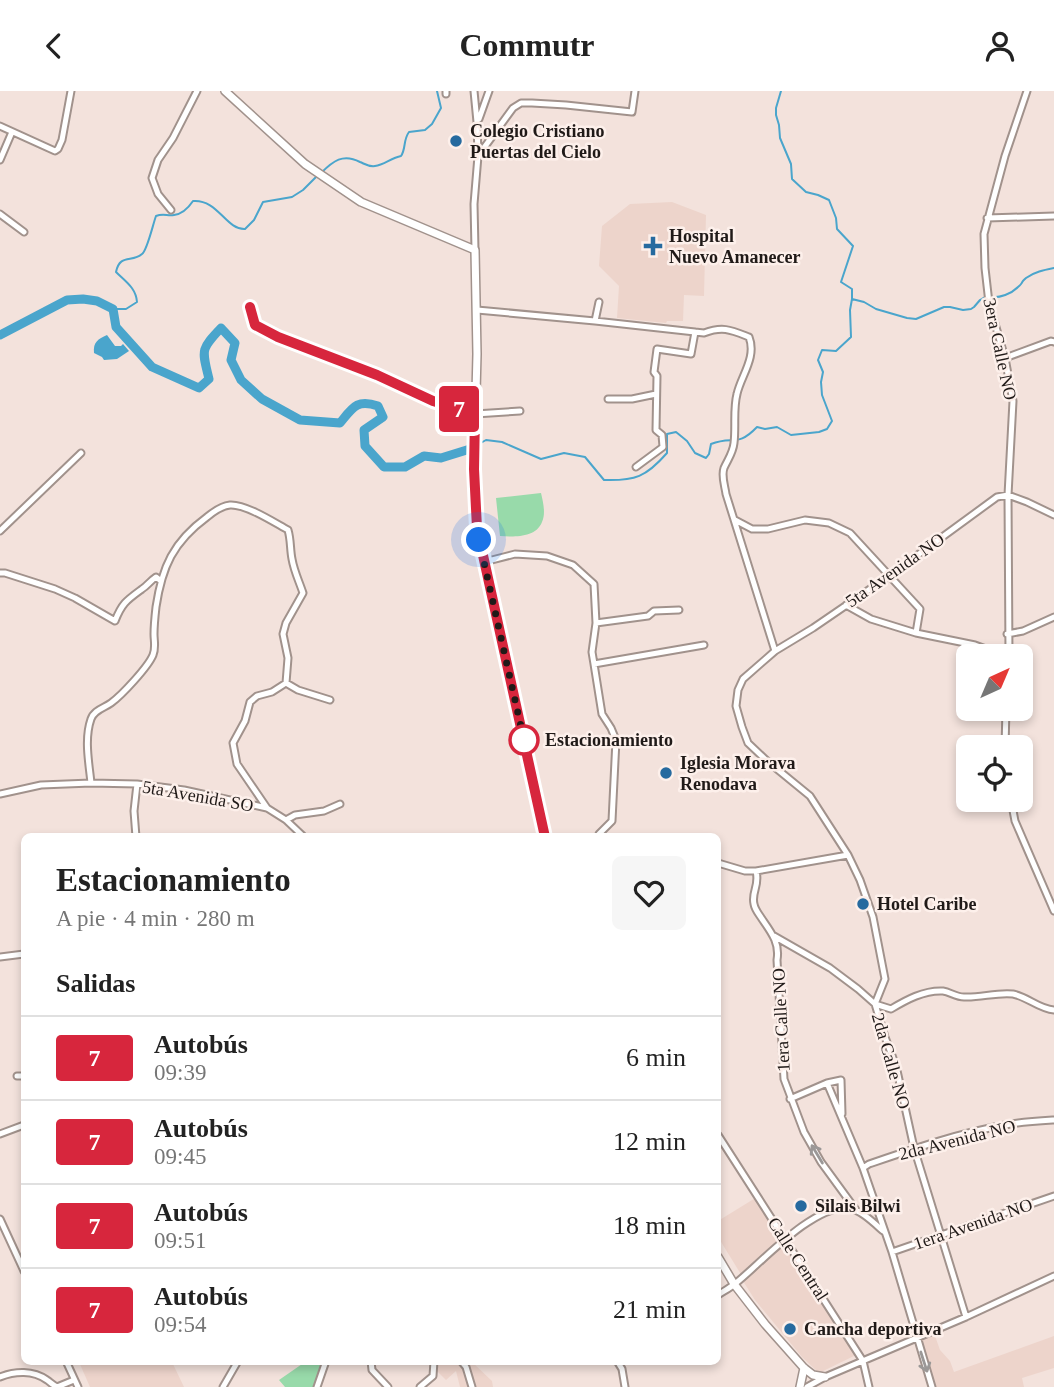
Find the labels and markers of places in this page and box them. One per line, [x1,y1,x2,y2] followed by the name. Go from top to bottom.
[470,121,605,162] place label: Colegio Cristiano Puertas del Cielo
[448,133,464,149] marker: Colegio Cristiano Puertas del Cielo
[669,226,800,267] place label: Hospital Nuevo Amanecer
[643,236,663,256] marker: Hospital Nuevo Amanecer
[509,725,539,755] marker: Estacionamiento
[545,730,673,750] place label: Estacionamiento
[680,753,795,794] place label: Iglesia Morava Renodava
[658,765,674,781] marker: Iglesia Morava Renodava
[877,894,976,914] place label: Hotel Caribe
[855,896,871,912] marker: Hotel Caribe
[815,1196,901,1216] place label: Silais Bilwi
[793,1198,809,1214] marker: Silais Bilwi
[804,1319,942,1339] place label: Cancha deportiva
[782,1321,798,1337] marker: Cancha deportiva

